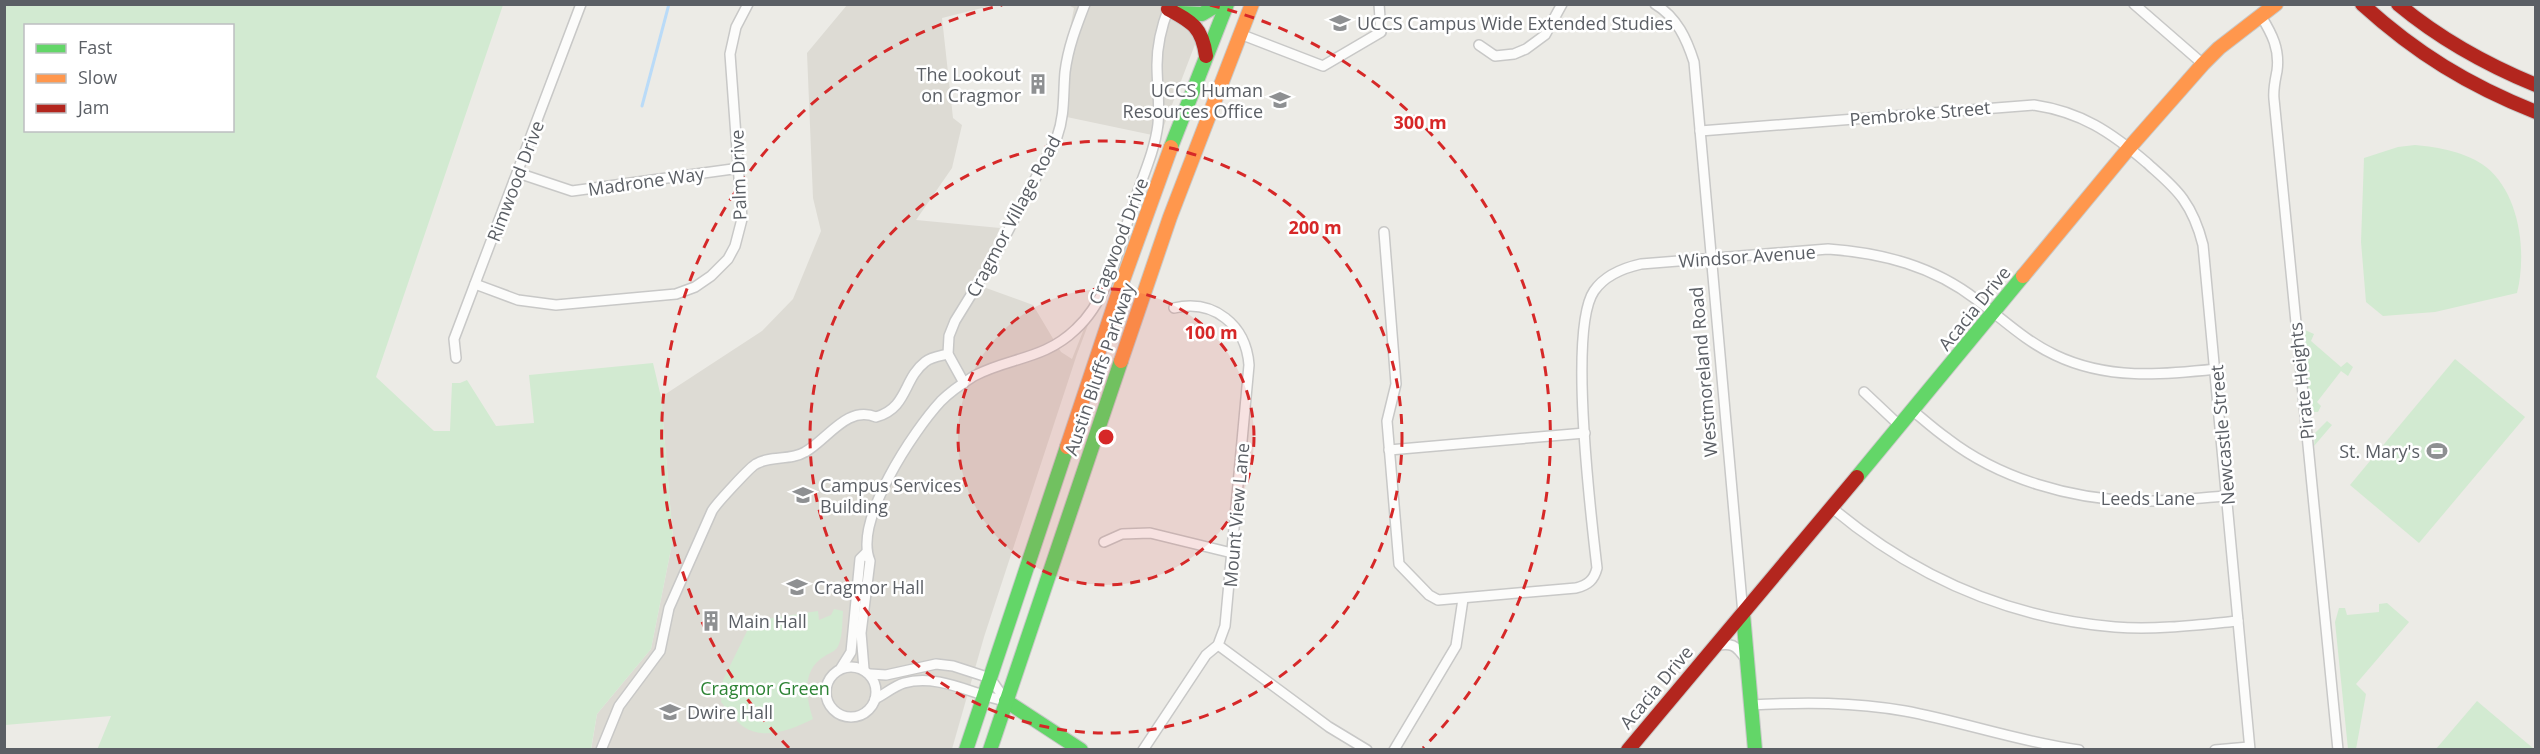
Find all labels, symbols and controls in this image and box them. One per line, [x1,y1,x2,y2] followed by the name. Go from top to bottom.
[1328,11,1352,35] school or university icon: UCCS Campus Wide Extended Studies
[1357,11,1673,35] place label: UCCS Campus Wide Extended Studies
[24,24,234,132] legend
[78,35,112,59] text: Fast
[916,62,1022,107] place label: The Lookout on Cragmor
[78,65,117,89] text: Slow
[1026,72,1050,96] building icon: The Lookout on Cragmor
[1123,78,1263,123] place label: UCCS Human Resources Office
[1268,88,1292,112] school or university icon: UCCS Human Resources Office
[76,95,110,119] text: Jam
[1849,95,1991,131] street label: Pembroke Street
[1393,110,1447,134] text: 300 m
[481,117,549,245] street label: Rimwood Drive
[724,129,752,221] street label: Palm Drive
[960,131,1066,301] street label: Cragmor Village Road
[586,161,706,201] street label: Madrone Way
[1083,174,1153,308] street label: Cragwood Drive
[1288,215,1342,239] text: 200 m
[1678,239,1816,273] street label: Windsor Avenue
[1933,261,2015,355] street label: Acacia Drive
[1058,279,1140,458] street label: Austin Bluffs Parkway
[1684,286,1722,458] street label: Westmoreland Road
[1184,320,1238,344] text: 100 m
[2283,321,2319,441] street label: Pirate Heights
[2204,364,2240,506] street label: Newcastle Street
[1096,427,1116,447] centre of rings
[2339,439,2420,463] place label: St. Mary's
[2425,439,2449,463] sports icon: St. Mary's
[1218,442,1254,588] street label: Mount View Lane
[820,473,962,518] place label: Campus Services Building
[791,483,815,507] school or university icon: Campus Services Building
[2101,486,2195,510] street label: Leeds Lane
[785,575,809,599] school or university icon: Cragmor Hall
[814,575,924,599] place label: Cragmor Hall
[699,609,723,633] building icon: Main Hall
[728,609,807,633] place label: Main Hall
[1614,640,1698,734] street label: Acacia Drive
[700,676,830,700] park label: Cragmor Green
[658,700,682,724] school or university icon: Dwire Hall
[687,700,773,724] place label: Dwire Hall

